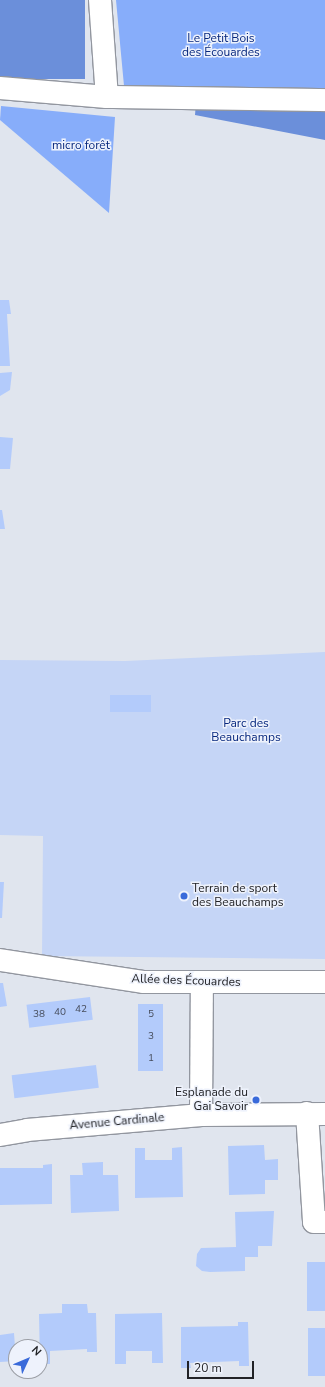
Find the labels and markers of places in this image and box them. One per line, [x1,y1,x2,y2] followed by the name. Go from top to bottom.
[192,882,284,910] place label: Terrain de sport des Beauchamps
[179,891,189,901] marker: Terrain de sport des Beauchamps
[175,1086,248,1114] place label: Esplanade du Gai Savoir
[251,1095,261,1105] marker: Esplanade du Gai Savoir

